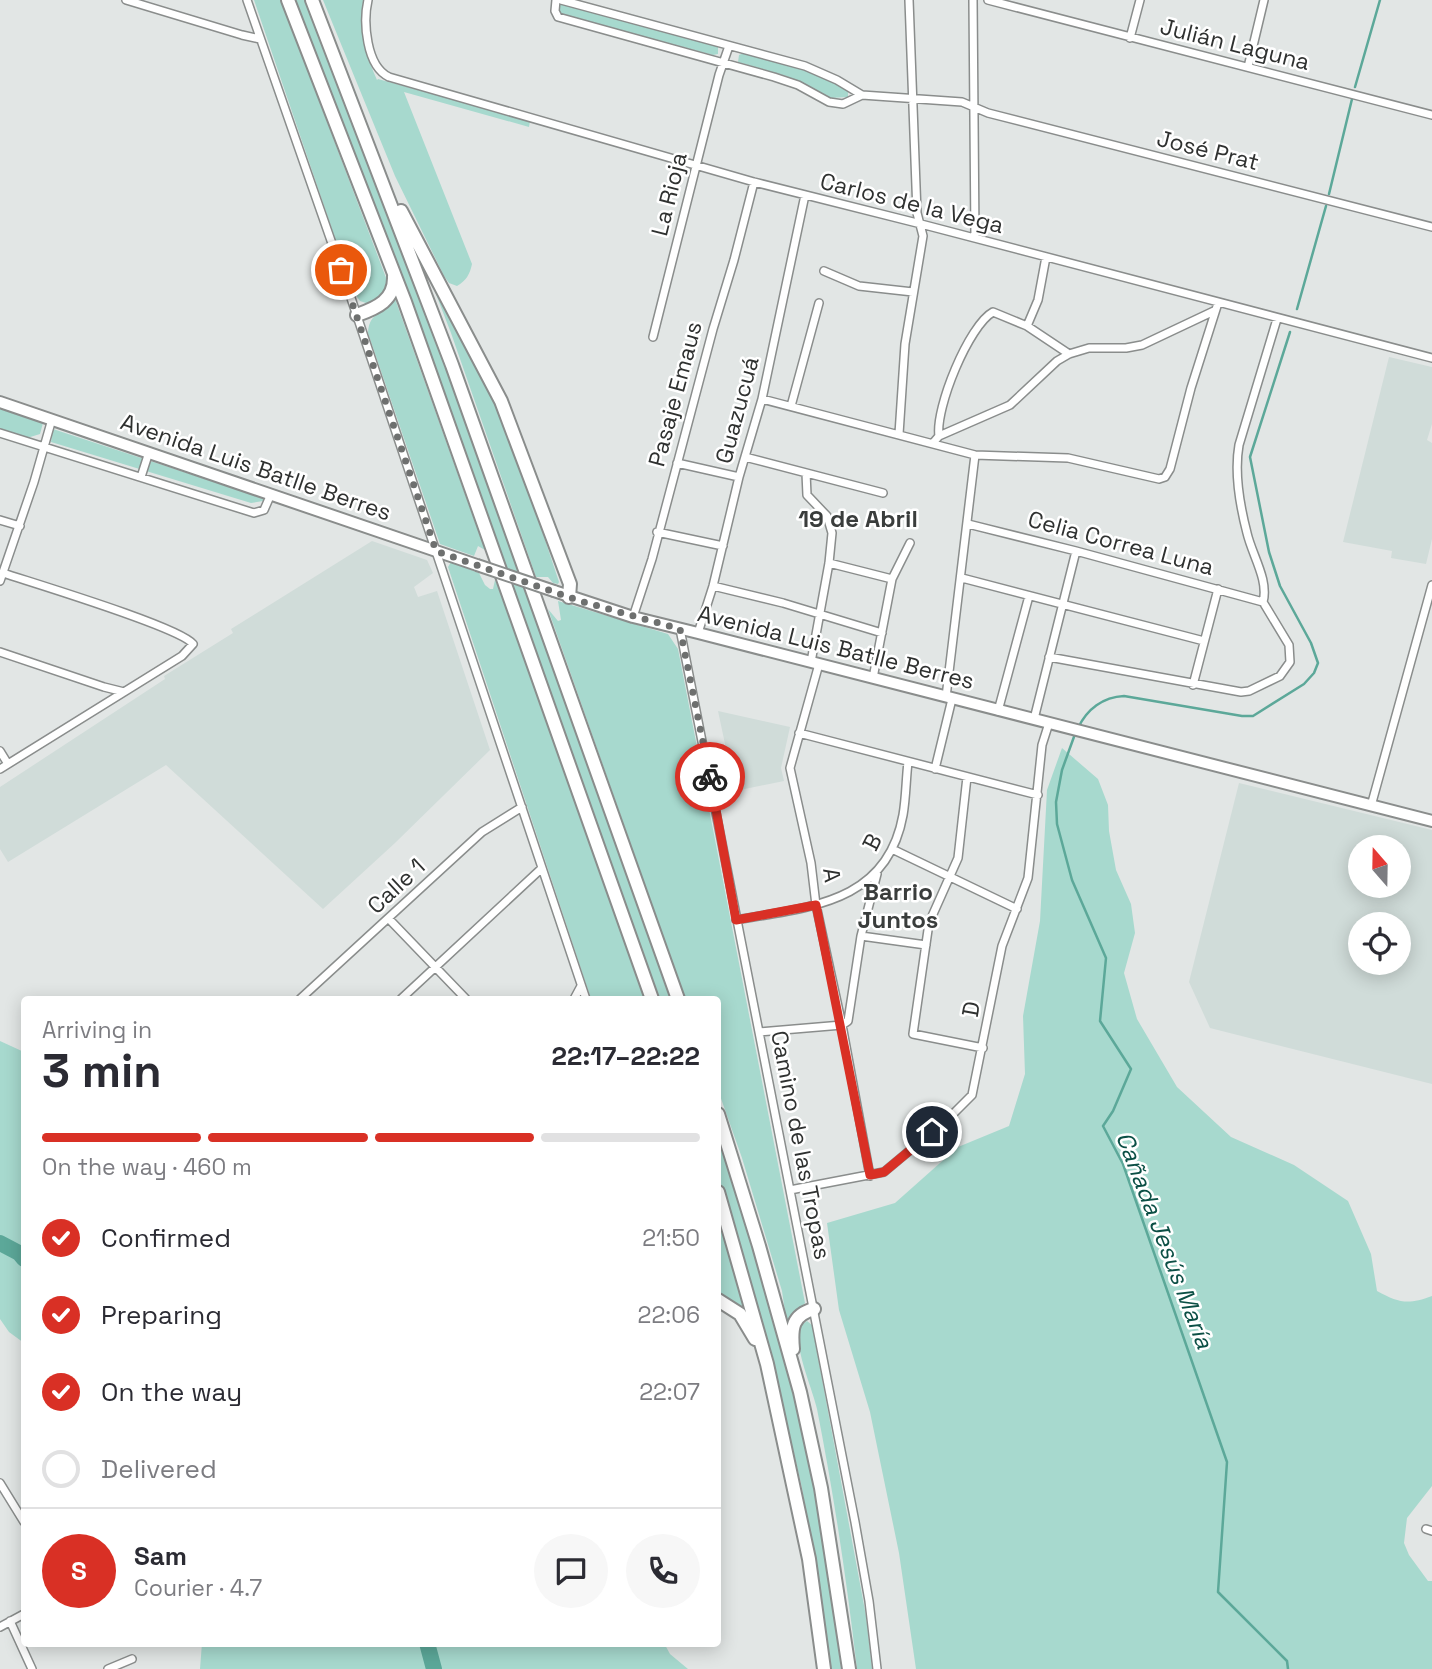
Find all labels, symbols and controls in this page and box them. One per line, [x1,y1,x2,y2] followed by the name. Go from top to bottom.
[1157,11,1313,77] street label: Julián Laguna
[1154,123,1262,177] street label: José Prat
[644,149,694,239] street label: La Rioja
[817,166,1007,240] street label: Carlos de la Vega
[311,240,371,300] pin
[322,251,360,289] icon: bag
[641,318,709,470] street label: Pasaje Emaus
[708,353,766,467] street label: Guazucuá
[117,407,395,527] street label: Avenida Luis Batlle Berres
[798,503,918,534] district label: 19 de Abril
[1025,504,1217,582] street label: Celia Correa Luna
[695,598,977,696] street label: Avenida Luis Batlle Berres
[675,742,745,812] courier
[691,758,729,796] icon: bike
[855,828,889,856] street label: B
[1348,835,1410,898] north arrow
[1348,835,1411,975] map controls
[361,852,431,920] street label: Calle 1
[816,866,848,884] street label: A
[858,876,938,935] district label: Barrio Juntos
[1348,912,1411,975] button: locate
[955,999,987,1019] street label: D
[42,1015,152,1045] text: Arriving in
[764,1028,838,1262] street label: Camino de las Tropas
[552,1039,700,1073] text: 22:17–22:22
[42,1042,162,1100] text: 3 min
[902,1102,962,1162] pin
[913,1113,951,1151] icon: home
[1109,1127,1221,1353] water label: Cañada Jesús María
[42,1152,252,1182] text: On the way · 460 m
[42,1219,80,1257] icon: check
[101,1221,231,1255] text: Confirmed
[642,1223,700,1253] text: 21:50
[42,1296,80,1334] icon: check
[101,1298,222,1332] text: Preparing
[638,1300,700,1330] text: 22:06
[42,1373,80,1411] icon: check
[101,1375,242,1409] text: On the way
[639,1377,700,1407] text: 22:07
[101,1452,217,1486] text: Delivered
[534,1534,608,1608] button: chat
[626,1534,700,1608] button: phone
[134,1539,187,1573] text: Sam
[71,1554,87,1588] text: S
[134,1573,262,1603] text: Courier · 4.7

